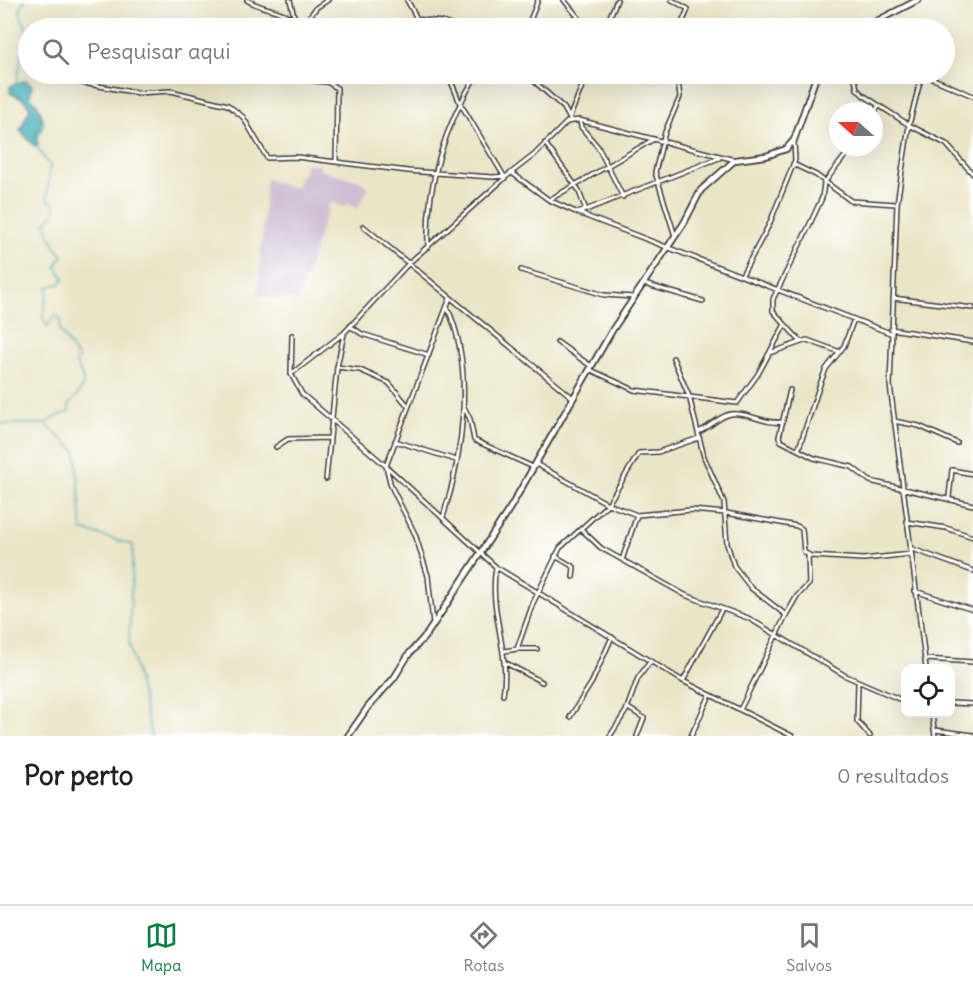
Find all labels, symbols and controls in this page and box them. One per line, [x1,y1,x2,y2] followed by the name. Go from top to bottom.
[18,18,955,84] search box
[39,35,72,68] icon: search
[87,37,230,65] text: Pesquisar aqui
[829,102,883,156] north arrow
[901,664,955,718] map controls
[901,664,955,718] button: locate
[24,759,133,792] text: Por perto
[837,763,949,788] text: 0 resultados
[141,919,181,975] tab: Mapa
[463,919,504,975] tab: Rotas
[786,919,832,975] tab: Salvos

